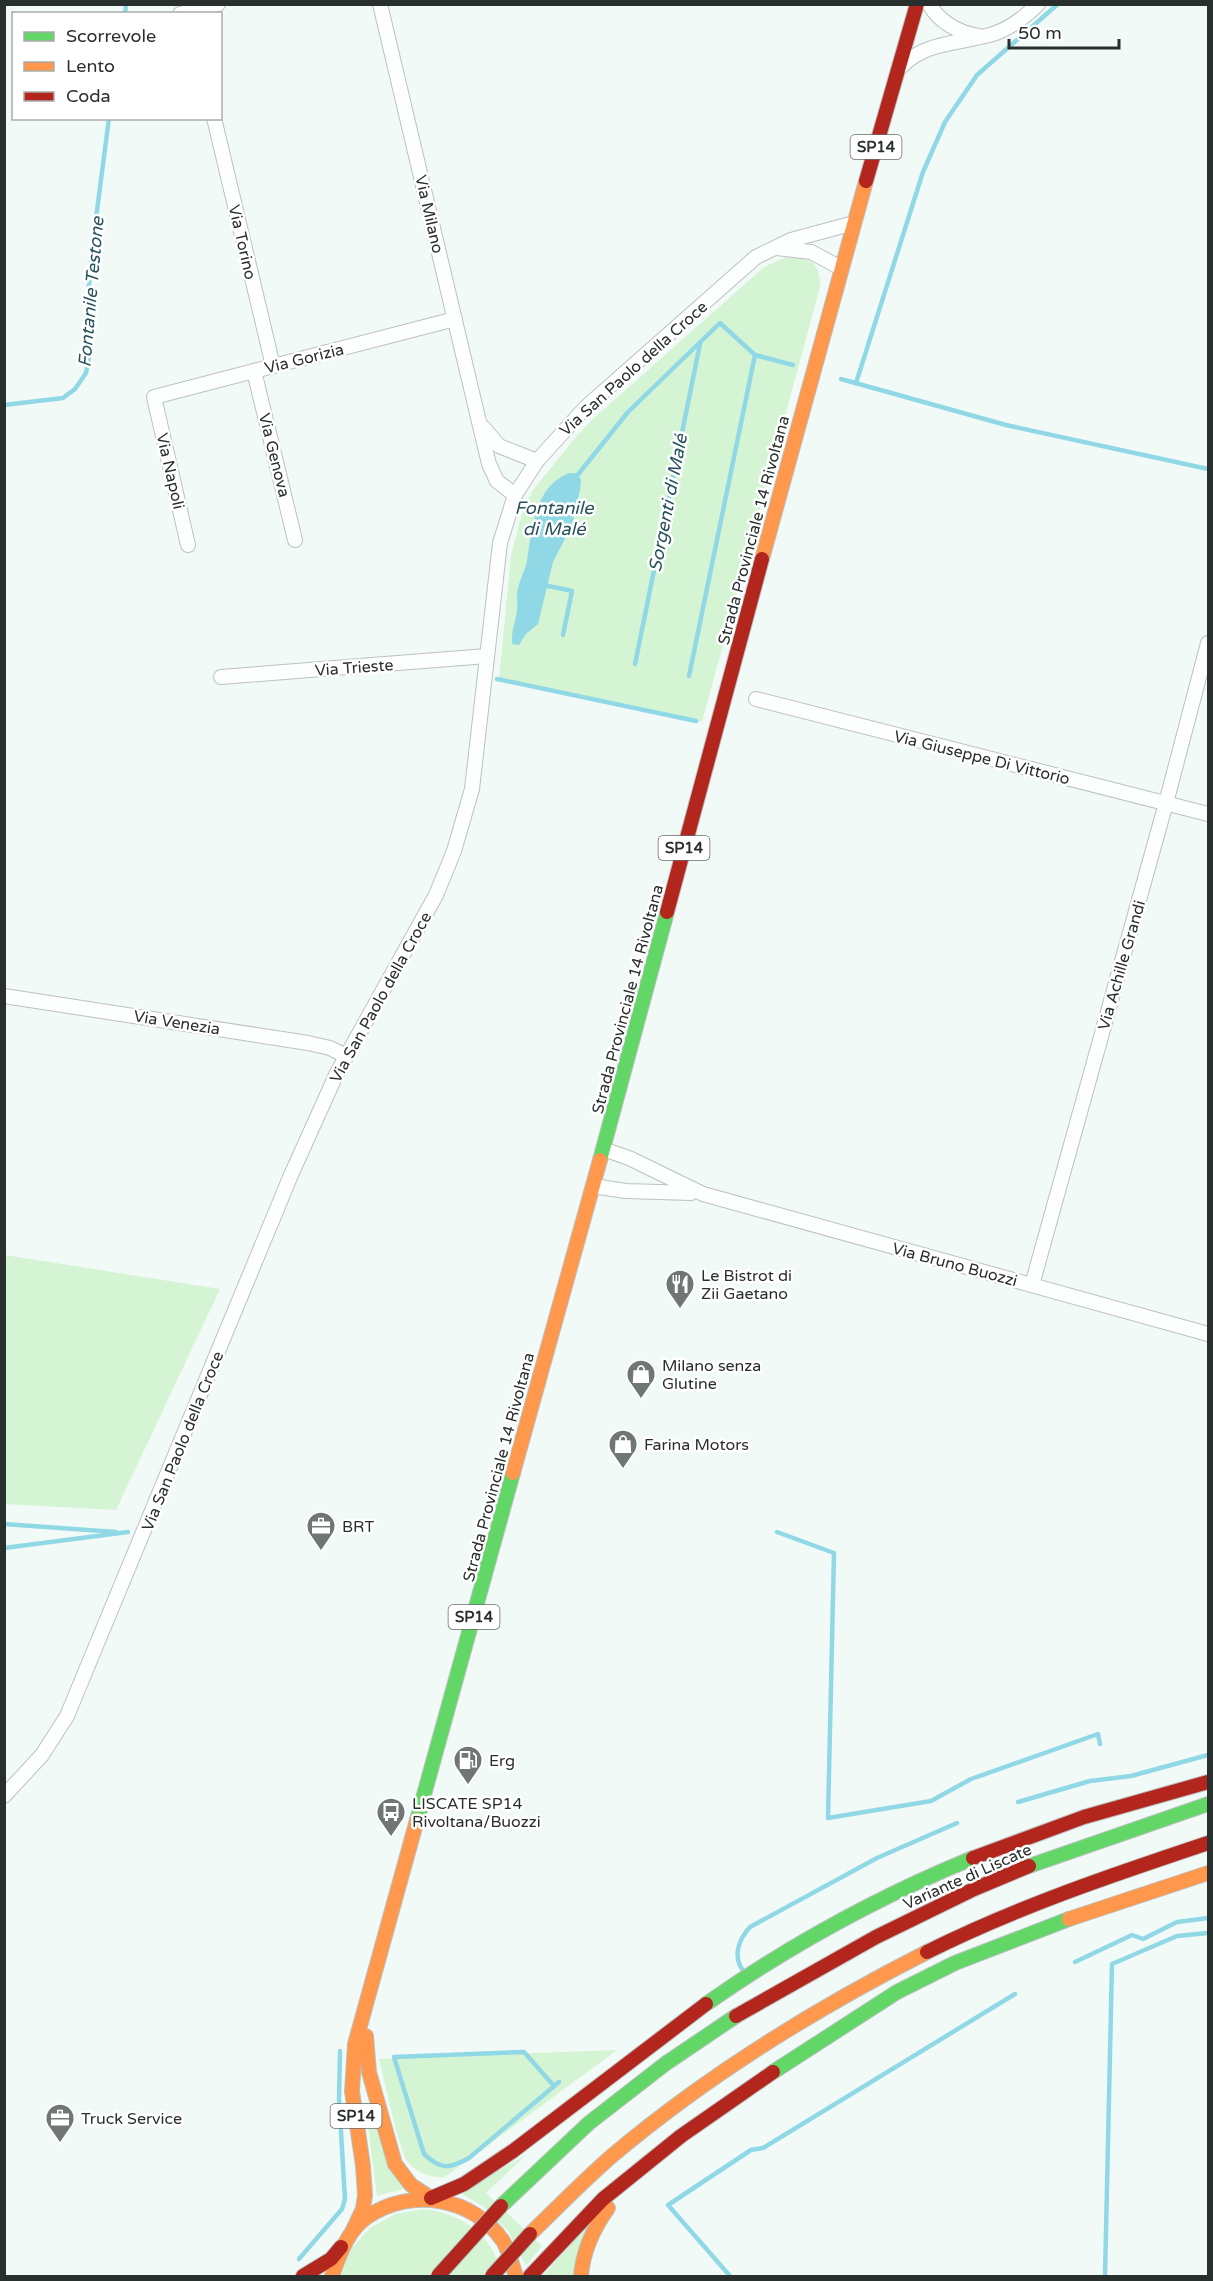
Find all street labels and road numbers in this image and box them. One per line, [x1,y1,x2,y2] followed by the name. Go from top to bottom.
[850,135,902,159] road number: SP14
[410,173,448,255] street label: Via Milano
[224,203,260,282] street label: Via Torino
[556,297,712,440] street label: Via San Paolo della Croce
[263,339,346,378] street label: Via Gorizia
[254,411,294,499] street label: Via Genova
[714,413,794,647] street label: Strada Provinciale 14 Rivoltana
[152,431,189,511] street label: Via Napoli
[314,655,394,681] street label: Via Trieste
[892,726,1072,790] street label: Via Giuseppe Di Vittorio
[658,836,710,860] road number: SP14
[588,882,668,1116] street label: Strada Provinciale 14 Rivoltana
[1094,898,1150,1033] street label: Via Achille Grandi
[326,909,436,1086] street label: Via San Paolo della Croce
[132,1006,221,1040] street label: Via Venezia
[890,1239,1020,1291] street label: Via Bruno Buozzi
[138,1349,228,1534] street label: Via San Paolo della Croce
[459,1350,539,1584] street label: Strada Provinciale 14 Rivoltana
[448,1605,500,1629] road number: SP14
[900,1840,1035,1914] street label: Variante di Liscate
[330,2104,382,2128] road number: SP14

